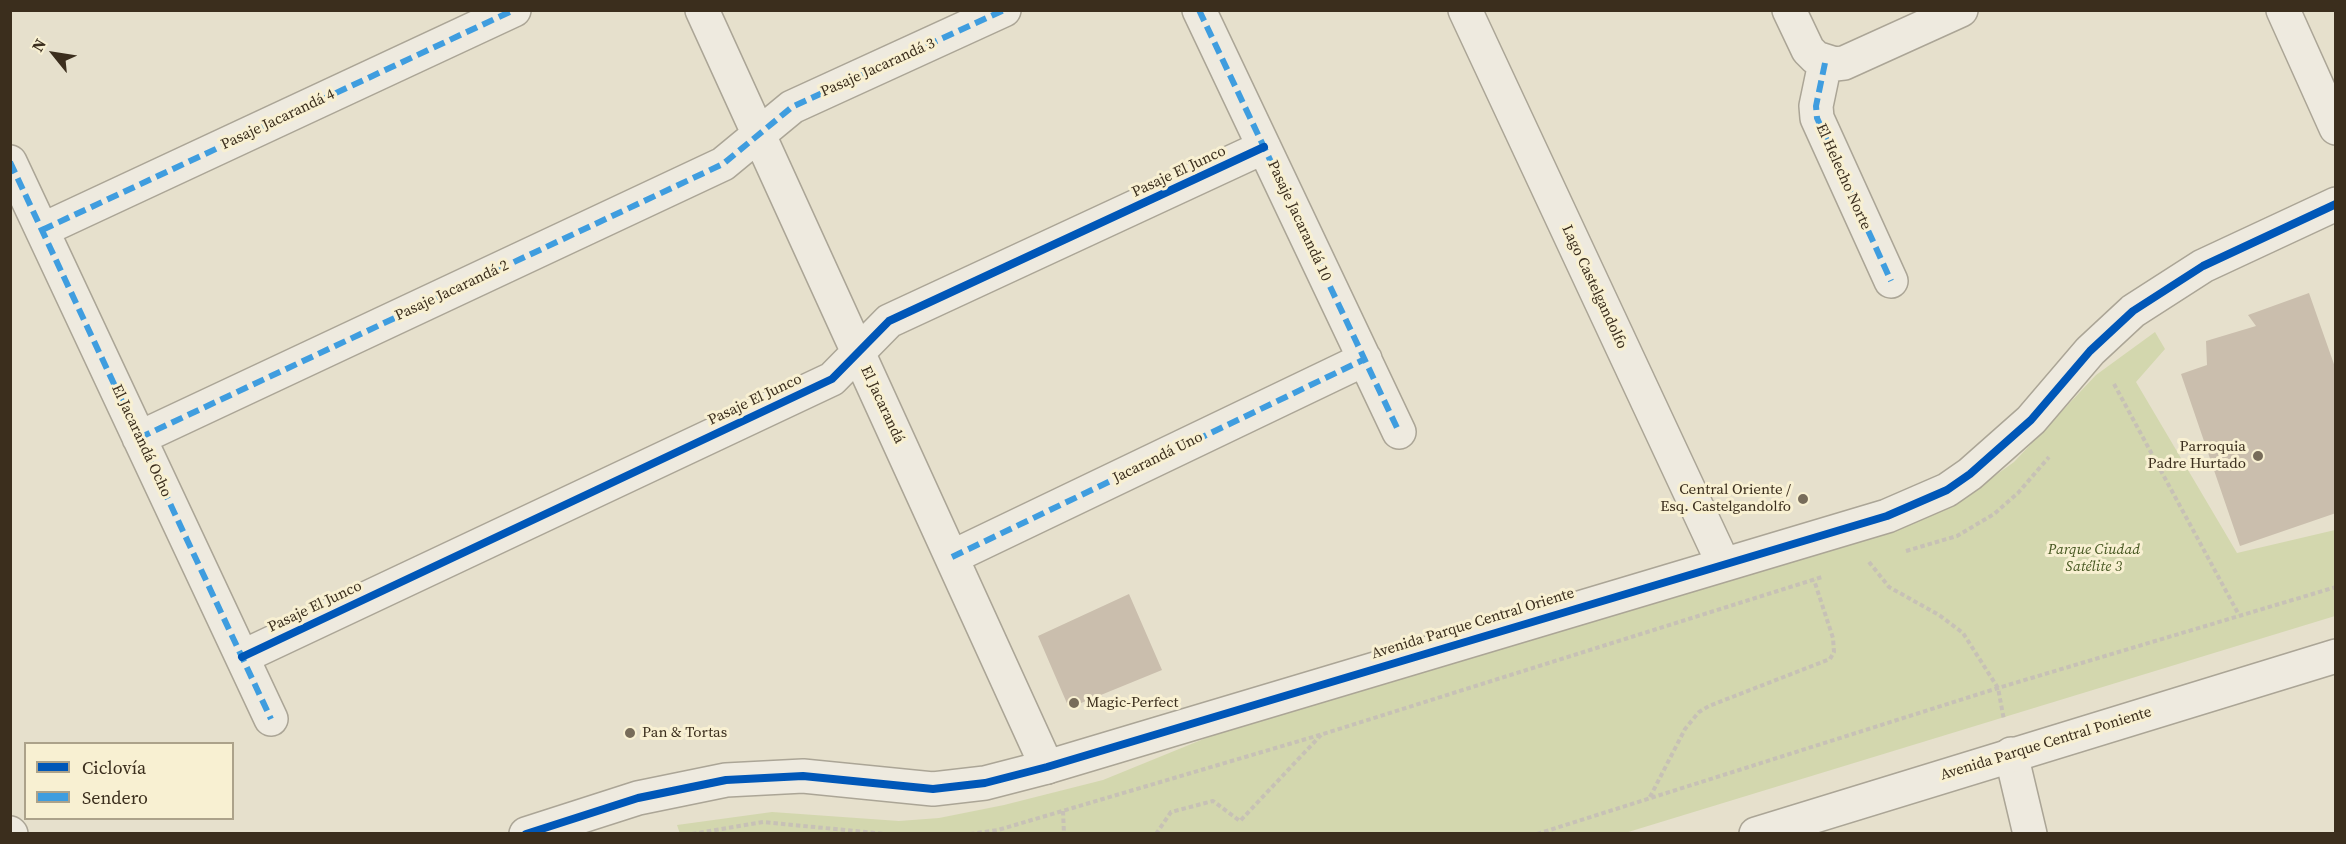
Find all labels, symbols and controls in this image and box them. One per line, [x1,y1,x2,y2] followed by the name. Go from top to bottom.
[24,24,84,84] north arrow
[26,34,51,56] text: N
[818,35,938,101] street label: Pasaje Jacarandá 3
[218,86,338,154] street label: Pasaje Jacarandá 4
[1812,121,1874,233] street label: El Helecho Norte
[1129,142,1229,202] street label: Pasaje El Junco
[1263,158,1335,284] street label: Pasaje Jacarandá 10
[1557,222,1631,352] street label: Lago Castelgandolfo
[392,257,512,325] street label: Pasaje Jacarandá 2
[856,363,908,447] street label: El Jacarandá
[705,370,805,430] street label: Pasaje El Junco
[107,382,175,500] street label: El Jacarandá Ocho
[1110,428,1206,488] street label: Jacarandá Uno
[2148,438,2246,473] place label: Parroquia Padre Hurtado
[2251,449,2265,463] marker: Parroquia Padre Hurtado
[1660,481,1791,516] place label: Central Oriente / Esq. Castelgandolfo
[1796,492,1810,506] marker: Central Oriente / Esq. Castelgandolfo
[2048,541,2140,576] park label: Parque Ciudad Satélite 3
[265,577,365,637] street label: Pasaje El Junco
[1369,585,1577,663] street label: Avenida Parque Central Oriente
[1086,694,1178,712] place label: Magic-Perfect
[1067,696,1081,710] marker: Magic-Perfect
[1938,703,2154,785] street label: Avenida Parque Central Poniente
[642,724,727,742] place label: Pan & Tortas
[623,726,637,740] marker: Pan & Tortas
[24,742,234,820] legend
[82,755,146,780] text: Ciclovía
[82,785,148,810] text: Sendero

